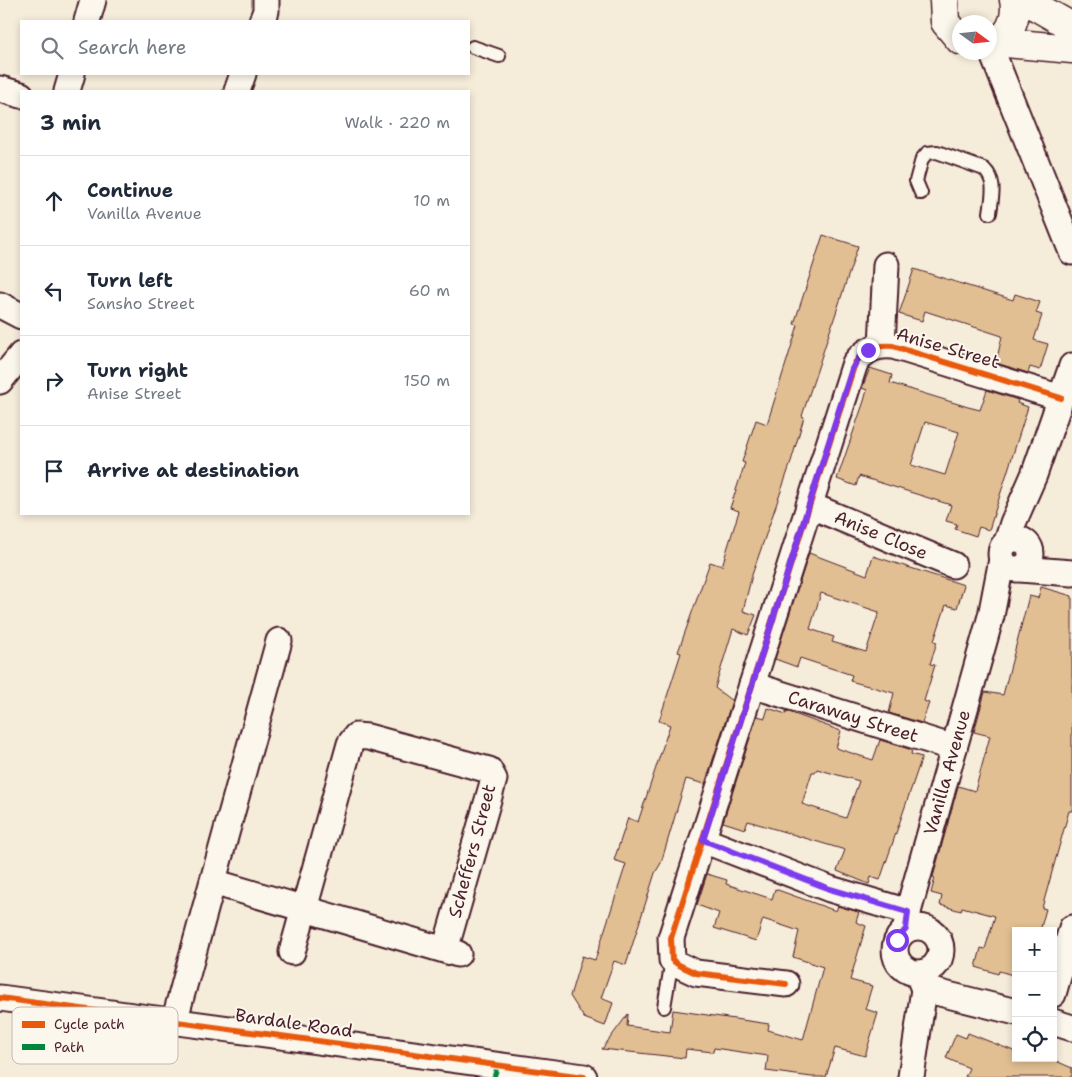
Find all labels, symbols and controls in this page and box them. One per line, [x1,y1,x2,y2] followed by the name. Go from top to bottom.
[952,15,997,60] north arrow
[20,20,470,75] search box
[38,34,66,62] icon: search
[78,35,187,60] text: Search here
[40,109,101,137] text: 3 min
[344,112,450,133] text: Walk · 220 m
[87,178,173,203] text: Continue
[40,187,68,215] icon: ahead
[413,190,450,211] text: 10 m
[87,203,202,224] text: Vanilla Avenue
[87,268,173,293] text: Turn left
[40,277,68,305] icon: left
[409,280,450,301] text: 60 m
[87,293,195,314] text: Sansho Street
[894,322,1003,374] street label: Anise Street
[857,339,880,362] route end
[87,358,188,383] text: Turn right
[40,367,68,395] icon: right
[403,370,450,391] text: 150 m
[87,383,182,404] text: Anise Street
[40,457,68,485] icon: arrive
[87,458,299,483] text: Arrive at destination
[831,505,931,565] street label: Anise Close
[785,685,922,748] street label: Caraway Street
[918,707,976,838] street label: Vanilla Avenue
[443,781,501,921] street label: Scheffers Street
[1012,927,1057,1062] map controls
[1012,927,1057,972] button: +
[886,929,909,952] route start
[1012,972,1057,1017] button: −
[234,1003,354,1043] street label: Bardale Road
[12,1007,178,1064] legend
[54,1015,125,1033] text: Cycle path
[1012,1017,1057,1062] button: locate
[54,1038,85,1056] text: Path

